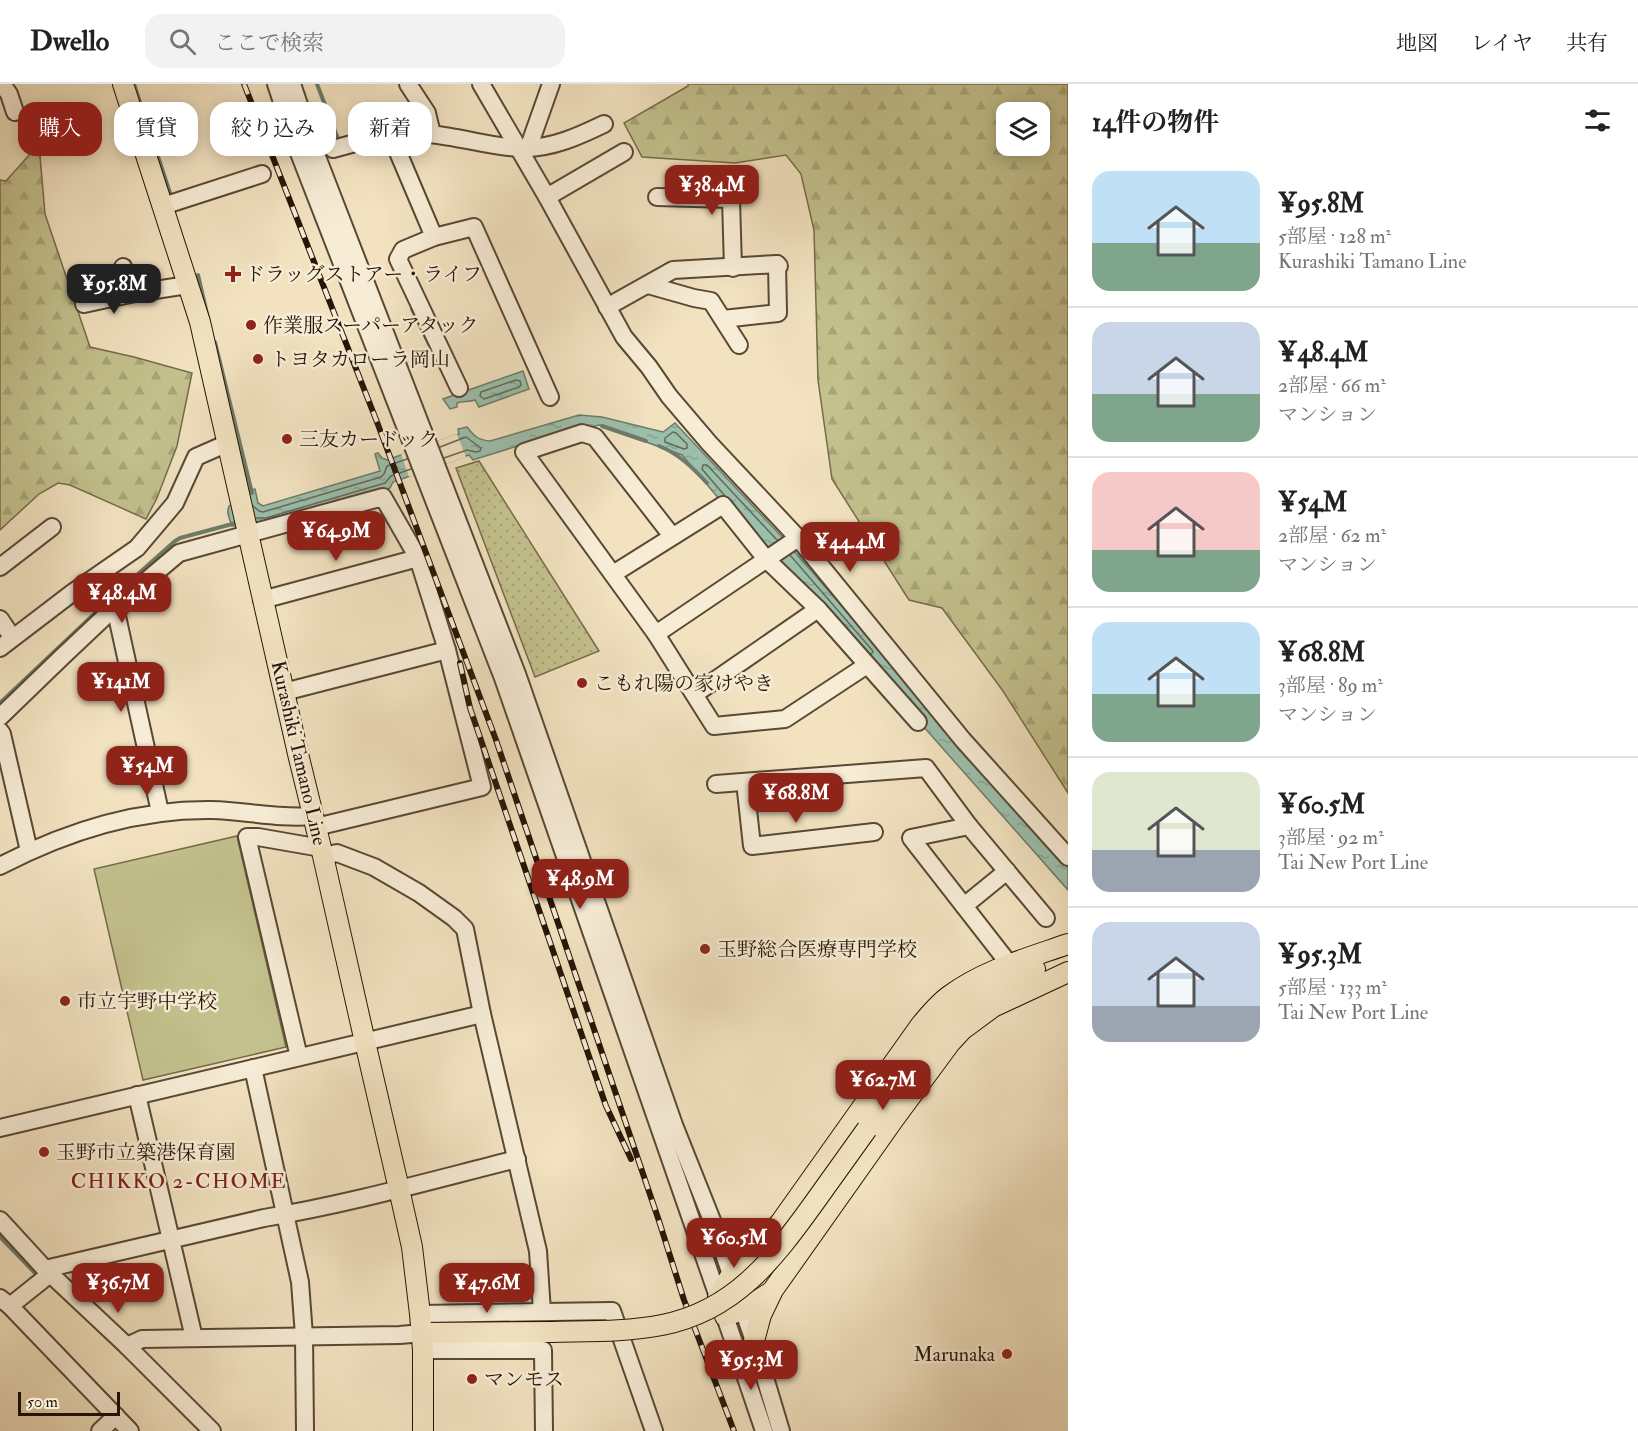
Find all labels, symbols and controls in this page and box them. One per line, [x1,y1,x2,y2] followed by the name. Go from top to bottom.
[145,14,565,68] search box
[30,24,109,59] text: Dwello
[166,25,199,58] icon: search
[214,29,324,57] text: ここで検索
[1396,30,1438,57] text: 地図
[1471,30,1533,57] text: レイヤ
[1566,30,1608,57] text: 共有
[18,102,102,156] chip: 購入
[114,102,198,156] chip: 賃貸
[210,102,336,156] chip: 絞り込み
[348,102,432,156] chip: 新着
[996,102,1050,156] map controls
[996,102,1050,156] button: layers
[1581,104,1614,137] icon: filters
[1092,107,1219,139] text: 14件の物件
[663,165,761,216] pin: ¥38.4M
[679,172,745,197] text: ¥38.4M
[1278,188,1364,220] text: ¥95.8M
[1140,195,1212,267] icon: home
[1278,224,1391,249] text: 5部屋 · 128 m²
[1278,249,1467,274] text: Kurashiki Tamano Line
[245,262,482,287] place label: ドラッグストアー・ライフ
[65,264,163,315] pin: ¥95.8M
[226,267,240,281] marker: ドラッグストアー・ライフ
[81,271,147,296] text: ¥95.8M
[263,313,479,338] place label: 作業服スーパーアタック
[244,318,258,332] marker: 作業服スーパーアタック
[1278,337,1368,369] text: ¥48.4M
[1140,346,1212,418] icon: home
[270,347,450,372] place label: トヨタカローラ岡山
[251,352,265,366] marker: トヨタカローラ岡山
[1278,373,1386,398] text: 2部屋 · 66 m²
[1278,402,1377,427] text: マンション
[299,427,438,452] place label: 三友カードック
[280,432,294,446] marker: 三友カードック
[1278,487,1347,519] text: ¥54M
[1140,496,1212,568] icon: home
[287,511,385,562] pin: ¥64.9M
[301,518,371,543] text: ¥64.9M
[801,522,899,573] pin: ¥44.4M
[1278,523,1386,548] text: 2部屋 · 62 m²
[814,529,886,554] text: ¥44.4M
[1278,552,1377,577] text: マンション
[73,573,171,624] pin: ¥48.4M
[87,580,157,605] text: ¥48.4M
[1278,637,1365,669] text: ¥68.8M
[1140,646,1212,718] icon: home
[266,658,332,848] street label: Kurashiki Tamano Line
[79,662,163,713] pin: ¥141M
[91,669,151,694] text: ¥141M
[594,671,774,696] place label: こもれ陽の家けやき
[1278,673,1383,698] text: 3部屋 · 89 m²
[575,676,589,690] marker: こもれ陽の家けやき
[1278,702,1377,727] text: マンション
[111,746,183,797] pin: ¥54M
[120,753,174,778] text: ¥54M
[747,773,845,824] pin: ¥68.8M
[762,780,830,805] text: ¥68.8M
[1278,789,1365,821] text: ¥60.5M
[1140,796,1212,868] icon: home
[1278,825,1384,850] text: 3部屋 · 92 m²
[1278,850,1428,875] text: Tai New Port Line
[531,859,629,910] pin: ¥48.9M
[546,866,614,891] text: ¥48.9M
[717,937,917,962] place label: 玉野総合医療専門学校
[1278,939,1362,971] text: ¥95.3M
[698,942,712,956] marker: 玉野総合医療専門学校
[1140,946,1212,1018] icon: home
[1278,975,1387,1000] text: 5部屋 · 133 m²
[77,989,217,1014] place label: 市立宇野中学校
[58,994,72,1008] marker: 市立宇野中学校
[1278,1000,1428,1025] text: Tai New Port Line
[834,1060,932,1111] pin: ¥62.7M
[850,1067,916,1092] text: ¥62.7M
[56,1140,236,1165] place label: 玉野市立築港保育園
[37,1145,51,1159] marker: 玉野市立築港保育園
[71,1168,287,1195] district label: CHIKKO 2-CHOME
[685,1218,783,1269] pin: ¥60.5M
[700,1225,768,1250] text: ¥60.5M
[69,1263,167,1314] pin: ¥36.7M
[438,1263,536,1314] pin: ¥47.6M
[86,1270,150,1295] text: ¥36.7M
[453,1270,521,1295] text: ¥47.6M
[702,1340,800,1391] pin: ¥95.3M
[914,1342,996,1367] place label: Marunaka
[719,1347,783,1372] text: ¥95.3M
[1000,1347,1014,1361] marker: Marunaka
[484,1367,564,1392] place label: マンモス
[465,1372,479,1386] marker: マンモス
[18,1389,120,1416] scale bar
[27,1392,58,1412] text: 50 m

